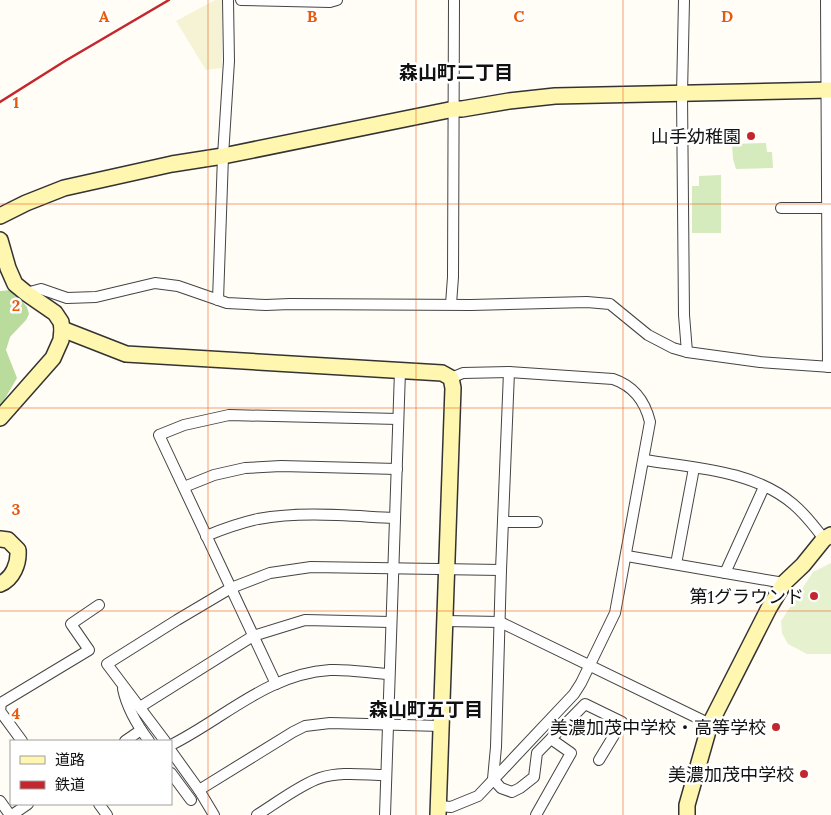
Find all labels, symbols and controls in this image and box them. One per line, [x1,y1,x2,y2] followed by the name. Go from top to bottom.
[99,6,110,26] text: A
[307,6,318,26] text: B
[513,6,525,26] text: C
[721,6,733,26] text: D
[399,60,513,84] district label: 森山町二丁目
[13,92,19,112] text: 1
[651,125,741,148] place label: 山手幼稚園
[745,130,757,142] marker: 山手幼稚園
[12,295,20,315] text: 2
[12,499,21,519] text: 3
[689,585,804,608] place label: 第1グラウンド
[808,590,820,602] marker: 第1グラウンド
[369,697,483,721] district label: 森山町五丁目
[12,703,21,723] text: 4
[550,716,766,739] place label: 美濃加茂中学校・高等学校
[770,721,782,733] marker: 美濃加茂中学校・高等学校
[10,740,172,805] legend
[55,750,85,769] text: 道路
[668,763,794,786] place label: 美濃加茂中学校
[798,768,810,780] marker: 美濃加茂中学校
[55,775,85,794] text: 鉄道

